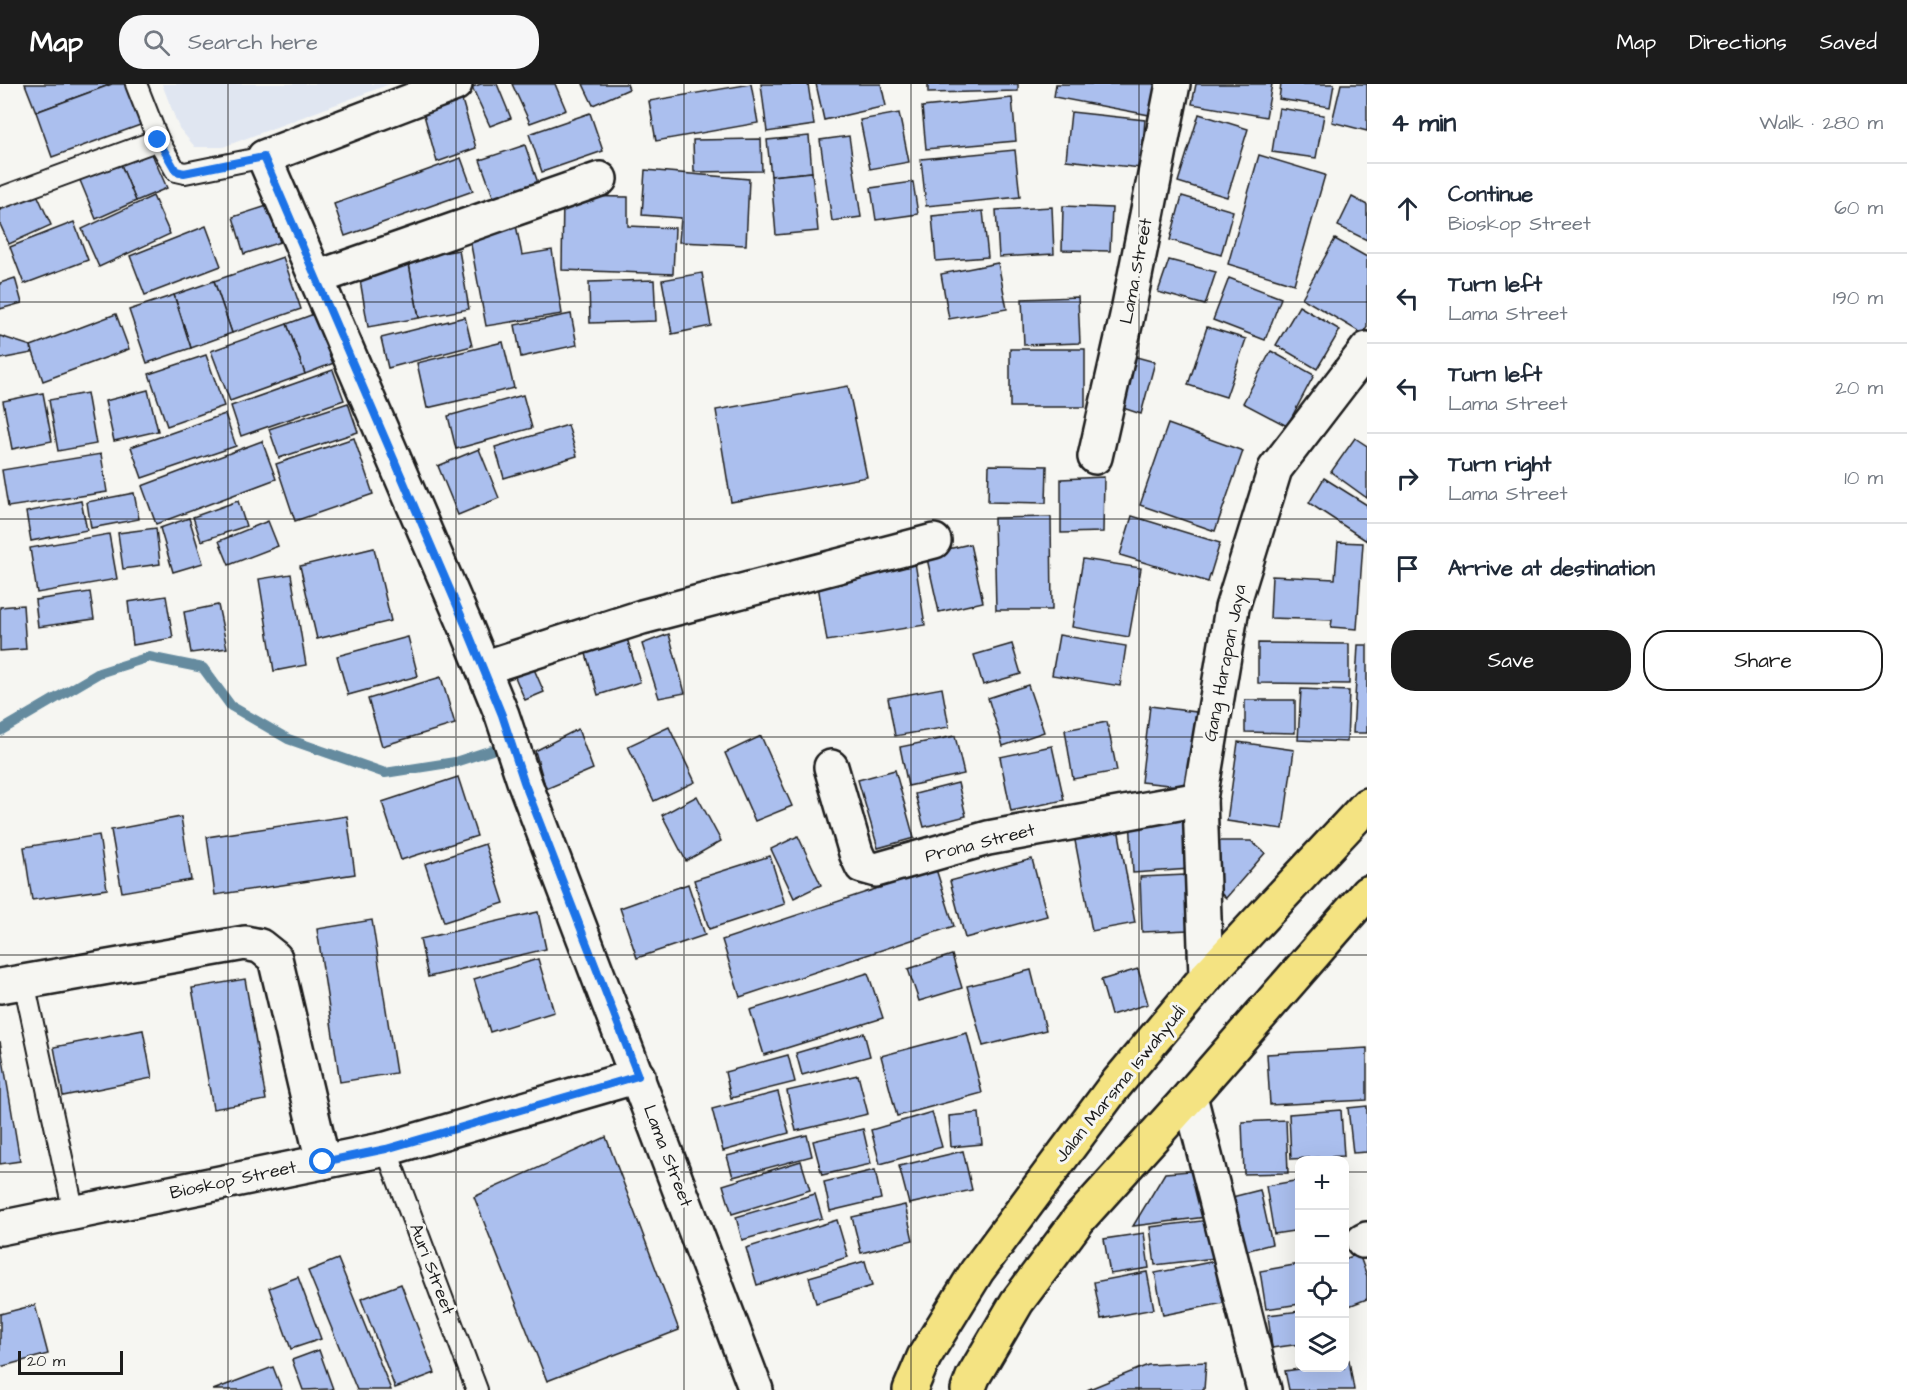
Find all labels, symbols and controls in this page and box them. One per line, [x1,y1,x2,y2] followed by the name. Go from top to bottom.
[119,15,539,69] search box
[30,23,83,62] text: Map
[140,26,173,59] icon: search
[188,27,318,58] text: Search here
[1616,28,1656,57] text: Map
[1689,28,1787,57] text: Directions
[1820,28,1877,57] text: Saved
[1391,105,1456,141] text: 4 min
[1759,109,1883,137] text: Walk · 280 m
[144,126,170,152] route end
[1448,179,1533,210] text: Continue
[1391,192,1424,225] icon: ahead
[1834,194,1883,222] text: 60 m
[1448,210,1591,238] text: Bioskop Street
[1113,215,1159,326] street label: Lama Street
[1448,269,1542,300] text: Turn left
[1391,282,1424,315] icon: left
[1833,284,1883,312] text: 190 m
[1448,300,1567,328] text: Lama Street
[1448,359,1542,390] text: Turn left
[1391,372,1424,405] icon: left
[1835,374,1883,402] text: 20 m
[1448,390,1567,418] text: Lama Street
[1448,449,1551,480] text: Turn right
[1391,462,1424,495] icon: right
[1844,464,1883,492] text: 10 m
[1448,480,1567,508] text: Lama Street
[1391,552,1424,585] icon: arrive
[1448,553,1655,584] text: Arrive at destination
[1198,582,1253,744] street label: Gang Harapan Jaya
[1391,630,1631,691] button: Save
[1643,630,1883,691] button: Share
[922,817,1038,869] street label: Prona Street
[1049,1000,1192,1169] street label: Jalan Marsma Iswahyudi
[637,1101,699,1211] street label: Lama Street
[309,1148,335,1174] route start
[167,1154,299,1206] street label: Bioskop Street
[1295,1156,1349,1372] map controls
[1295,1156,1349,1210] button: +
[1295,1210,1349,1264] button: −
[403,1220,461,1319] street label: Auri Street
[1295,1264,1349,1318] button: locate
[1295,1318,1349,1372] button: layers
[18,1348,123,1376] scale bar
[27,1350,65,1372] text: 20 m

